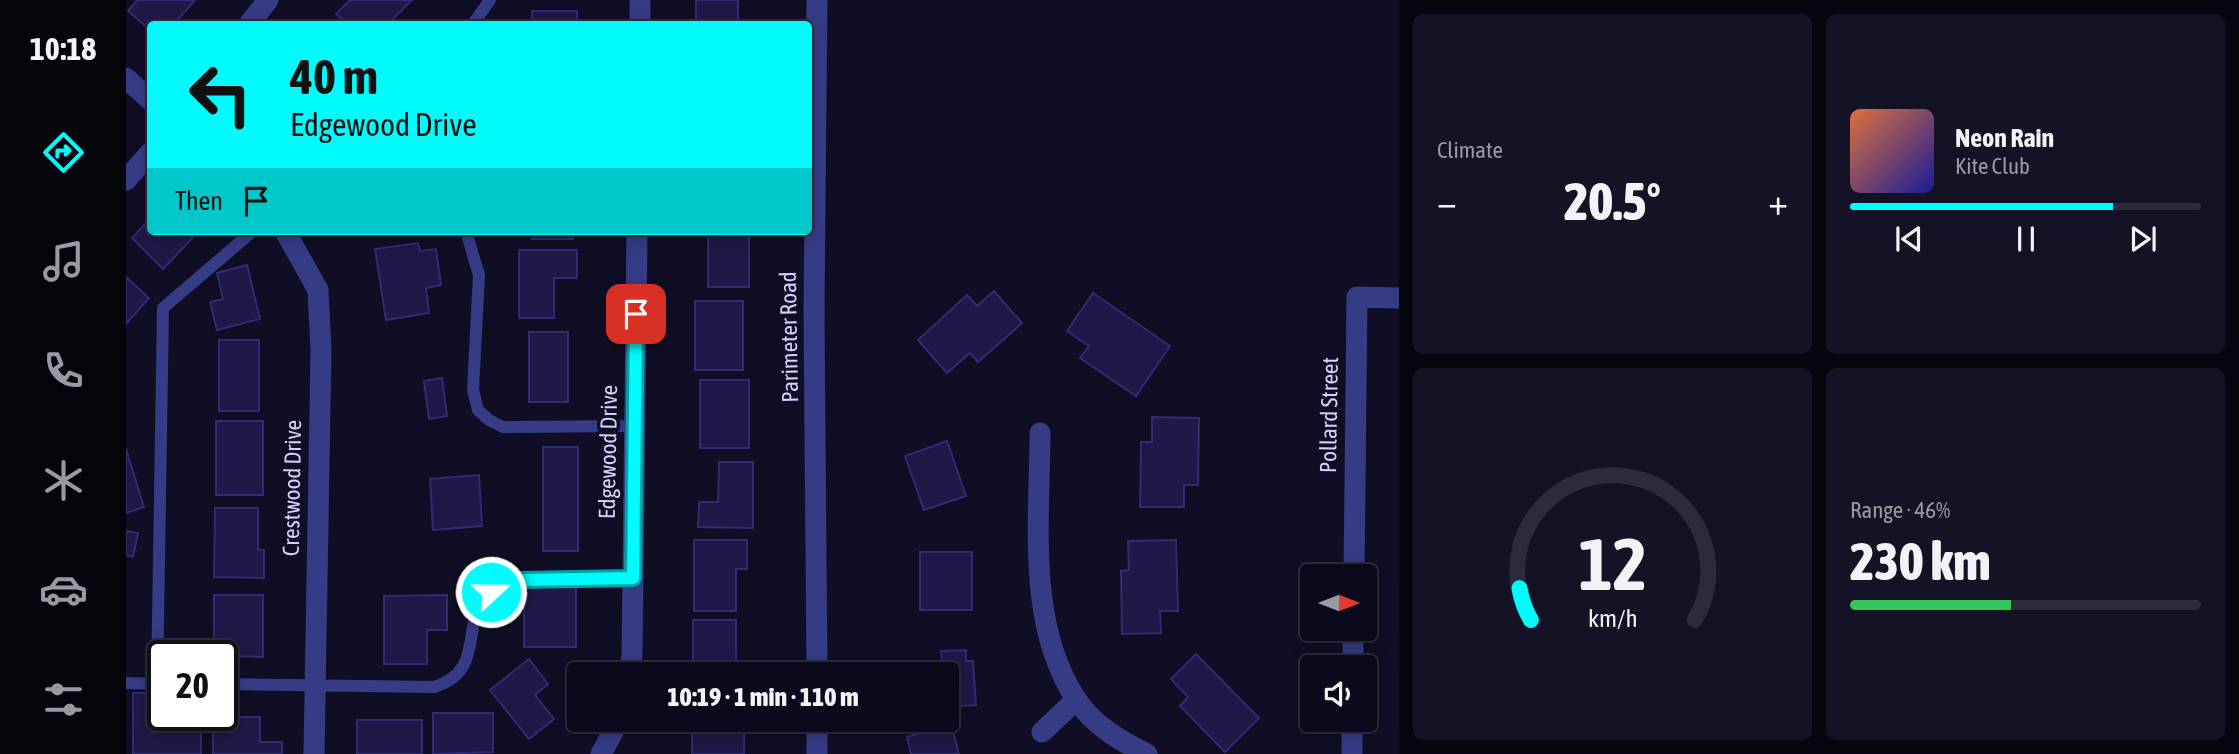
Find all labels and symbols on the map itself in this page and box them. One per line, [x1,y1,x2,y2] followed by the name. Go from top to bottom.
[775,271,803,403] street label: Parimeter Road
[606,284,666,344] pin
[1315,357,1343,473] street label: Pollard Street
[594,385,622,519] street label: Edgewood Drive
[278,420,306,556] street label: Crestwood Drive
[454,555,528,629] position arrow
[1300,564,1377,640] north arrow
[147,640,238,731] speed limit sign: 20

